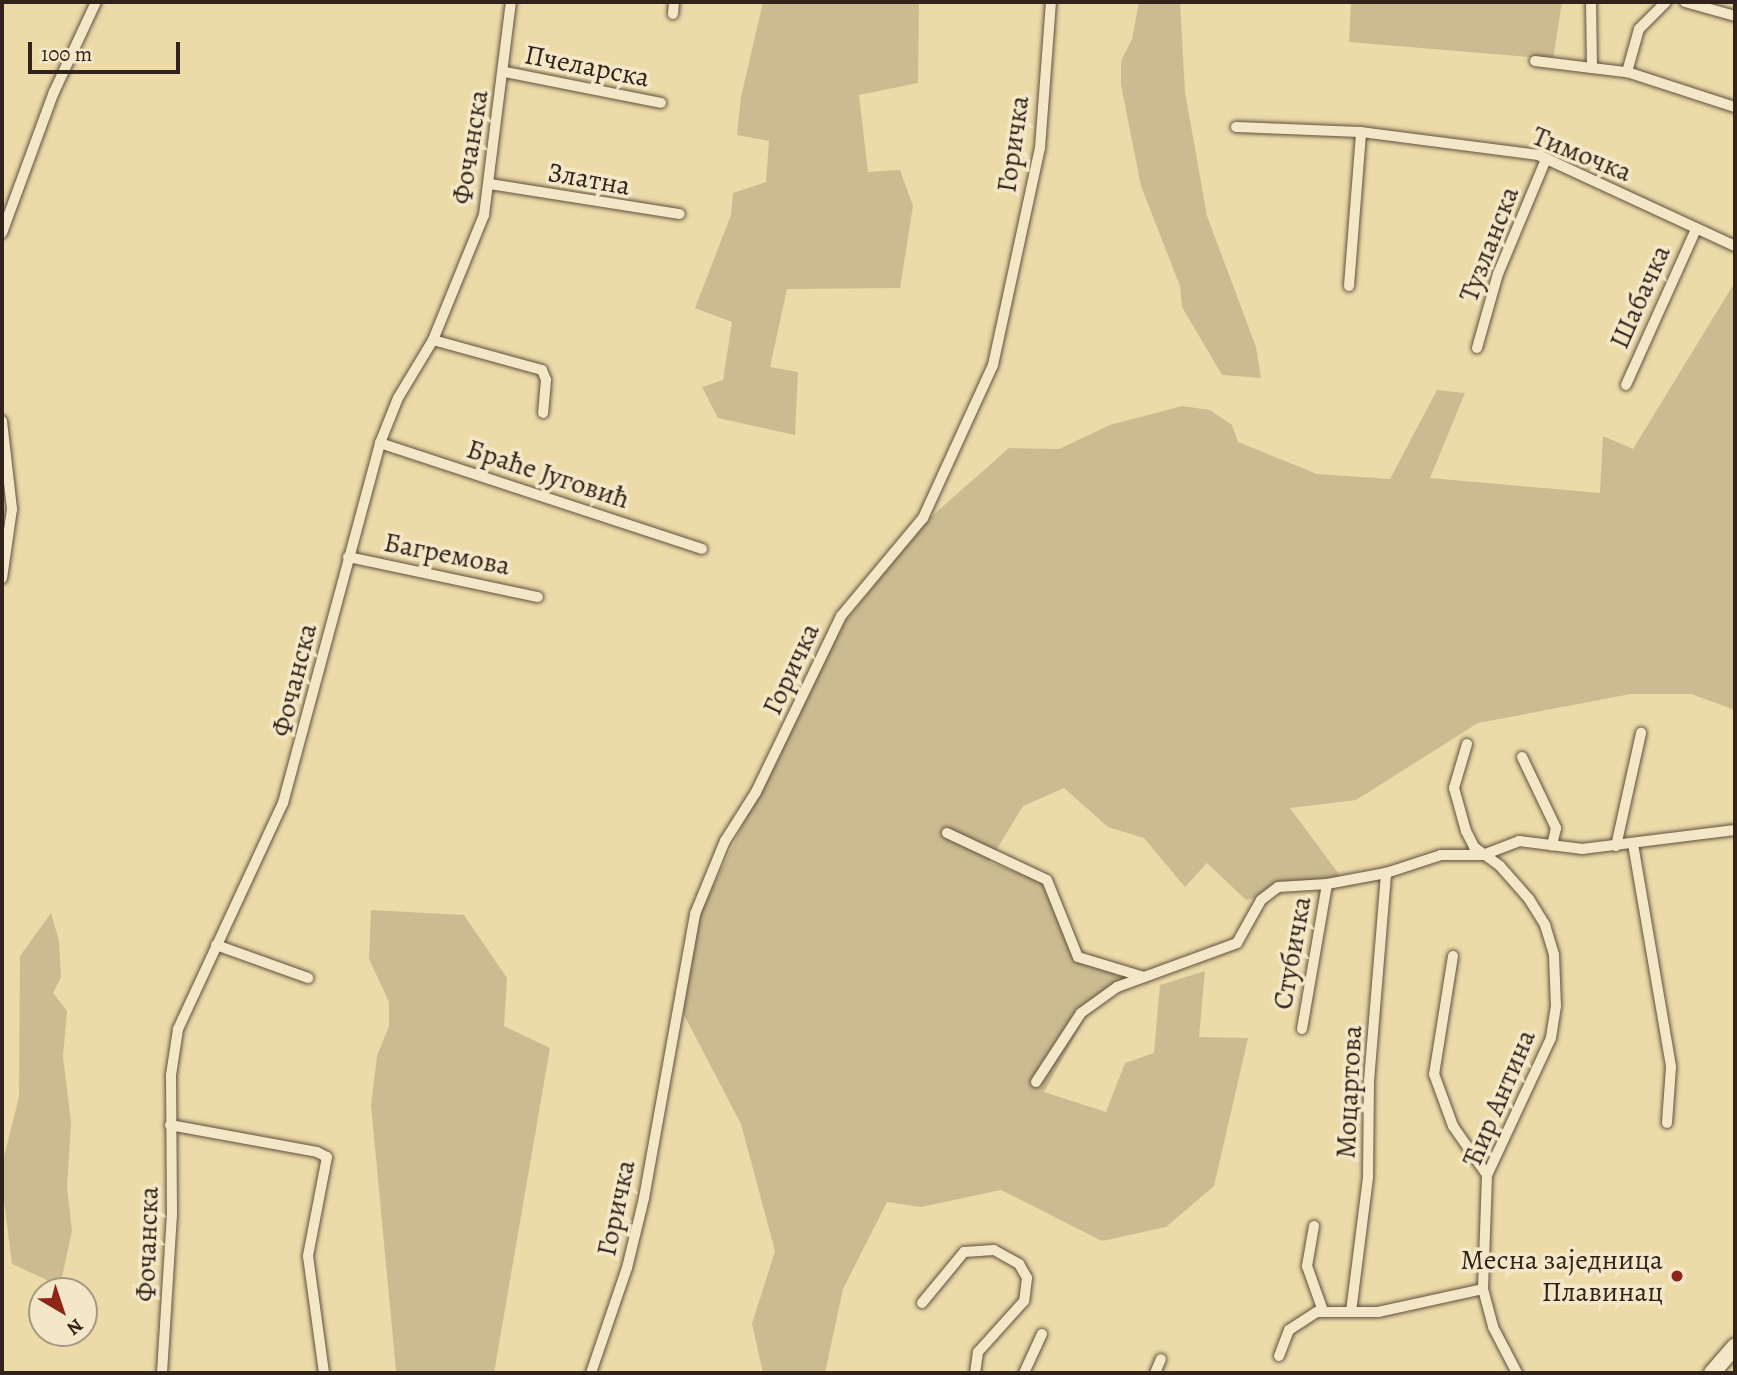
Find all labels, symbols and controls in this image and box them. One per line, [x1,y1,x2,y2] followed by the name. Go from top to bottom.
[32,28,184,72] scale bar
[522,37,652,95] street label: Пчеларска
[41,40,92,68] text: 100 m
[444,87,496,207] street label: Фочанска
[990,93,1036,195] street label: Горичка
[1527,119,1637,189] street label: Тимочка
[545,155,633,203] street label: Златна
[1452,182,1526,306] street label: Тузланска
[1602,240,1678,354] street label: Шабачка
[462,432,634,516] street label: Браће Југовић
[381,525,513,583] street label: Багремова
[755,618,827,720] street label: Горичка
[264,620,324,740] street label: Фочанска
[1266,894,1318,1012] street label: Стубичка
[1455,1024,1543,1172] street label: Ћир Антина
[1329,1025,1369,1159] street label: Моцартова
[589,1157,643,1259] street label: Горичка
[128,1186,166,1302] street label: Фочанска
[1461,1243,1663,1309] place label: Месна заједница Плавинац
[1669,1268,1685,1284] marker: Месна заједница Плавинац
[28,1277,98,1347] north arrow
[61,1312,89,1341] text: N

